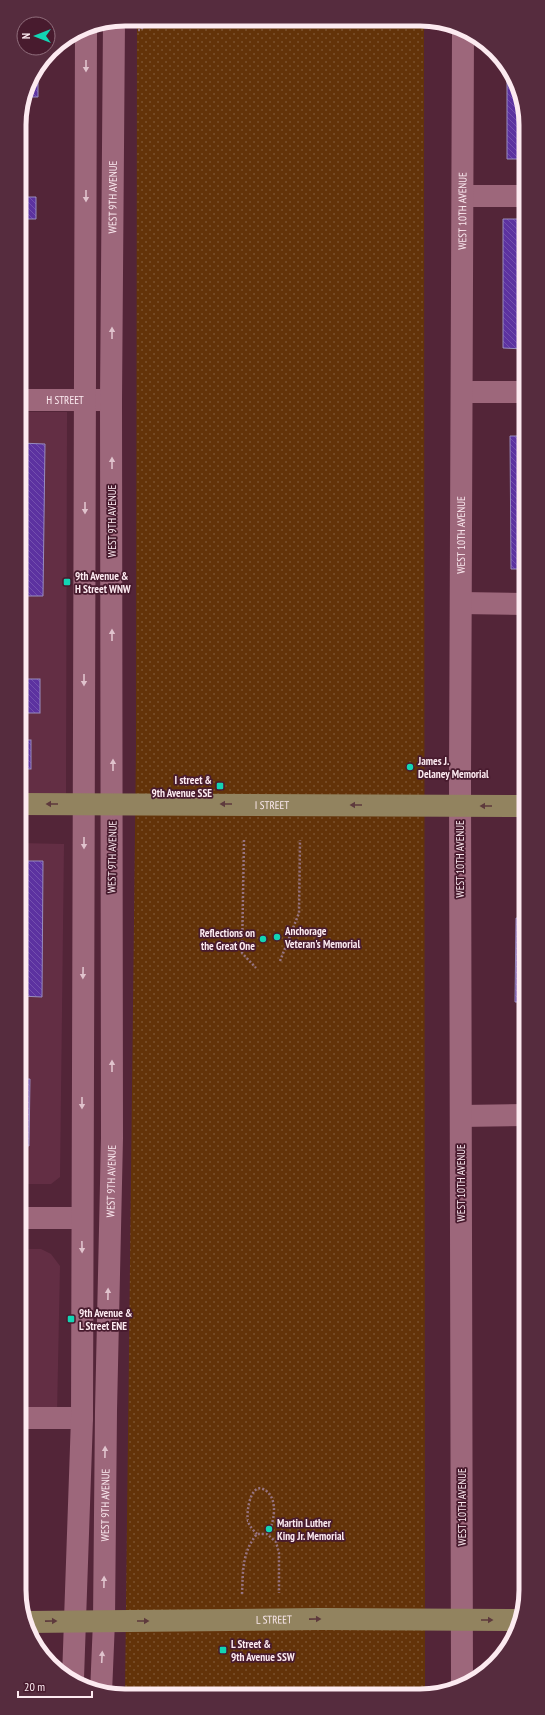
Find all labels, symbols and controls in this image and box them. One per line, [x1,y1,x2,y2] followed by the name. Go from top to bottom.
[16,16,56,56] north arrow
[19,33,33,39] text: N
[83,60,89,73] one-way arrow
[105,161,120,234] street label: WEST 9TH AVENUE
[455,172,469,250] street label: WEST 10TH AVENUE
[83,190,89,203] one-way arrow
[109,326,115,339] one-way arrow
[46,393,84,407] street label: H STREET
[109,456,115,469] one-way arrow
[105,484,119,557] street label: WEST 9TH AVENUE
[454,496,468,574] street label: WEST 10TH AVENUE
[82,502,88,515] one-way arrow
[75,569,131,596] place label: 9th Avenue & H Street WNW
[62,577,72,587] marker: 9th Avenue & H Street WNW
[109,628,115,641] one-way arrow
[81,674,87,687] one-way arrow
[417,754,489,781] place label: James J. Delaney Memorial
[110,758,116,771] one-way arrow
[405,762,415,772] marker: James J. Delaney Memorial
[152,773,212,800] place label: I street & 9th Avenue SSE
[215,781,225,791] marker: I street & 9th Avenue SSE
[255,798,289,812] street label: I STREET
[45,801,58,807] one-way arrow
[219,801,232,807] one-way arrow
[349,802,362,808] one-way arrow
[480,802,492,809] one-way arrow
[104,820,120,893] street label: WEST 9TH AVENUE
[453,820,467,898] street label: WEST 10TH AVENUE
[81,837,87,850] one-way arrow
[284,924,360,951] place label: Anchorage Veteran's Memorial
[200,926,255,953] place label: Reflections on the Great One
[272,932,282,942] marker: Anchorage Veteran's Memorial
[258,934,268,944] marker: Reflections on the Great One
[79,967,86,979] one-way arrow
[109,1059,115,1072] one-way arrow
[79,1097,85,1110] one-way arrow
[103,1144,119,1218] street label: WEST 9TH AVENUE
[454,1144,468,1222] street label: WEST 10TH AVENUE
[79,1241,85,1254] one-way arrow
[105,1287,111,1300] one-way arrow
[79,1306,132,1333] place label: 9th Avenue & L Street ENE
[66,1314,76,1324] marker: 9th Avenue & L Street ENE
[102,1445,108,1458] one-way arrow
[98,1468,112,1541] street label: WEST 9TH AVENUE
[455,1468,469,1546] street label: WEST 10TH AVENUE
[277,1516,344,1543] place label: Martin Luther King Jr. Memorial
[264,1524,274,1534] marker: Martin Luther King Jr. Memorial
[101,1575,107,1588] one-way arrow
[256,1612,292,1627] street label: L STREET
[309,1616,321,1623] one-way arrow
[481,1617,494,1623] one-way arrow
[45,1618,57,1625] one-way arrow
[137,1618,150,1624] one-way arrow
[231,1637,295,1664] place label: L Street & 9th Avenue SSW
[218,1645,228,1655] marker: L Street & 9th Avenue SSW
[99,1651,106,1663] one-way arrow
[18,1673,92,1699] scale bar
[24,1679,45,1694] text: 20 m

